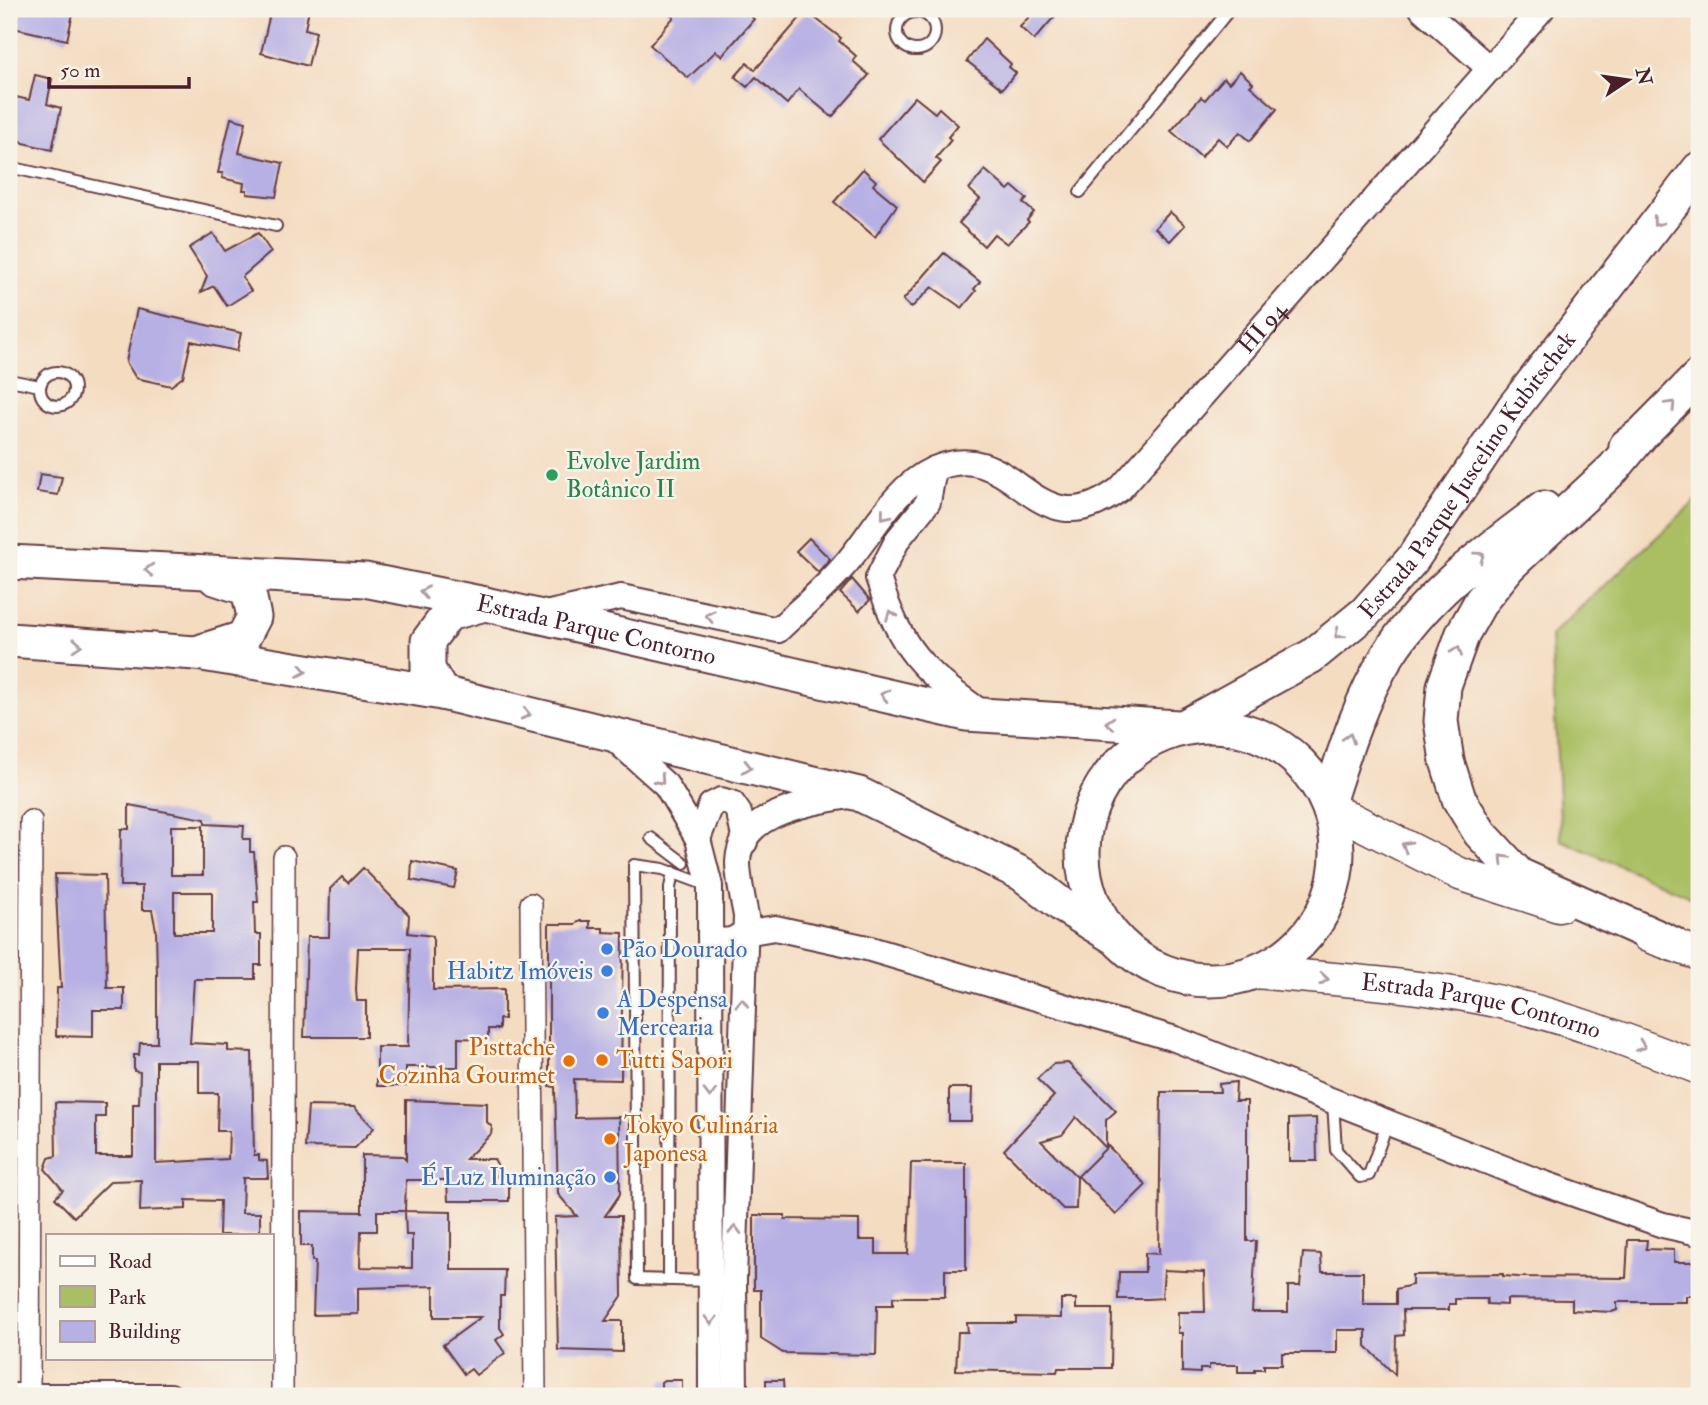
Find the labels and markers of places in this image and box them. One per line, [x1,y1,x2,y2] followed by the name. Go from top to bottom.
[566,446,701,505] place label: Evolve Jardim Botânico II
[544,467,560,483] marker: Evolve Jardim Botânico II
[621,934,747,965] place label: Pão Dourado
[599,941,615,957] marker: Pão Dourado
[447,956,593,987] place label: Habitz Imóveis
[599,963,615,979] marker: Habitz Imóveis
[616,984,729,1043] place label: A Despensa Mercearia
[595,1005,611,1021] marker: A Despensa Mercearia
[379,1032,555,1091] place label: Pisttache Cozinha Gourmet
[616,1045,733,1076] place label: Tutti Sapori
[594,1052,610,1068] marker: Tutti Sapori
[561,1053,577,1069] marker: Pisttache Cozinha Gourmet
[623,1110,780,1169] place label: Tokyo Culinária Japonesa
[602,1131,618,1147] marker: Tokyo Culinária Japonesa
[421,1161,596,1193] place label: É Luz Iluminação
[602,1169,618,1185] marker: É Luz Iluminação

